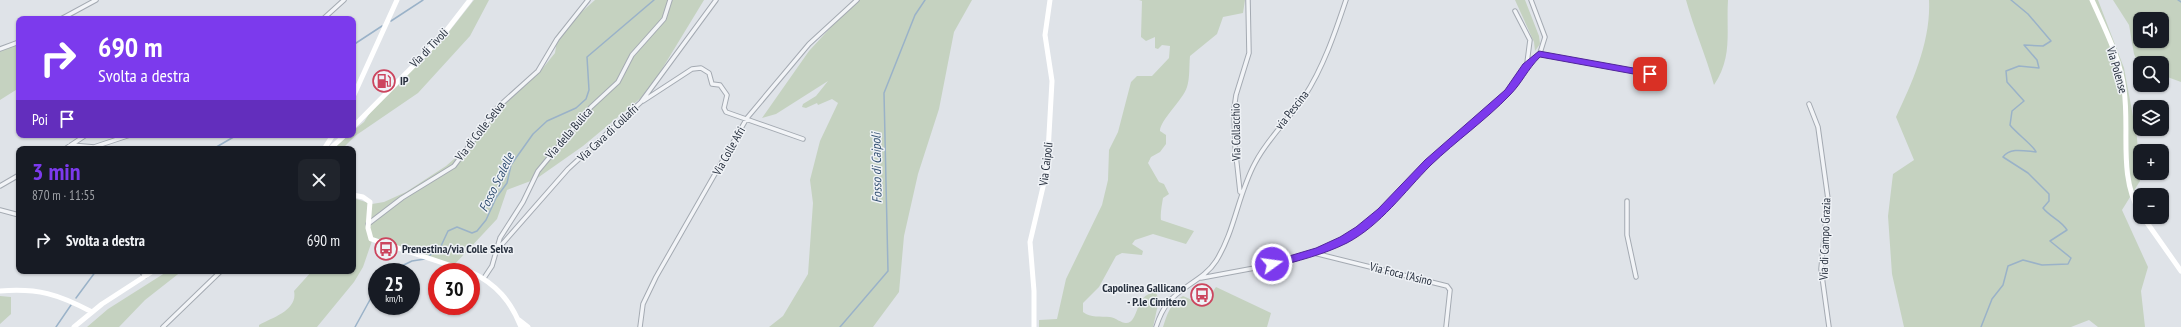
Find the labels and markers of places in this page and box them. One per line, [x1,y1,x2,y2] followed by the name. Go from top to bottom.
[1633,57,1667,91] pin
[371,68,397,94] fuel station icon: IP
[400,73,409,88] place label: IP
[373,236,399,262] bus stop icon: Prenestina/via Colle Selva
[402,241,513,256] place label: Prenestina/via Colle Selva
[1102,280,1187,309] place label: Capolinea Gallicano - P.le Cimitero
[1189,282,1215,308] bus stop icon: Capolinea Gallicano - P.le Cimitero

